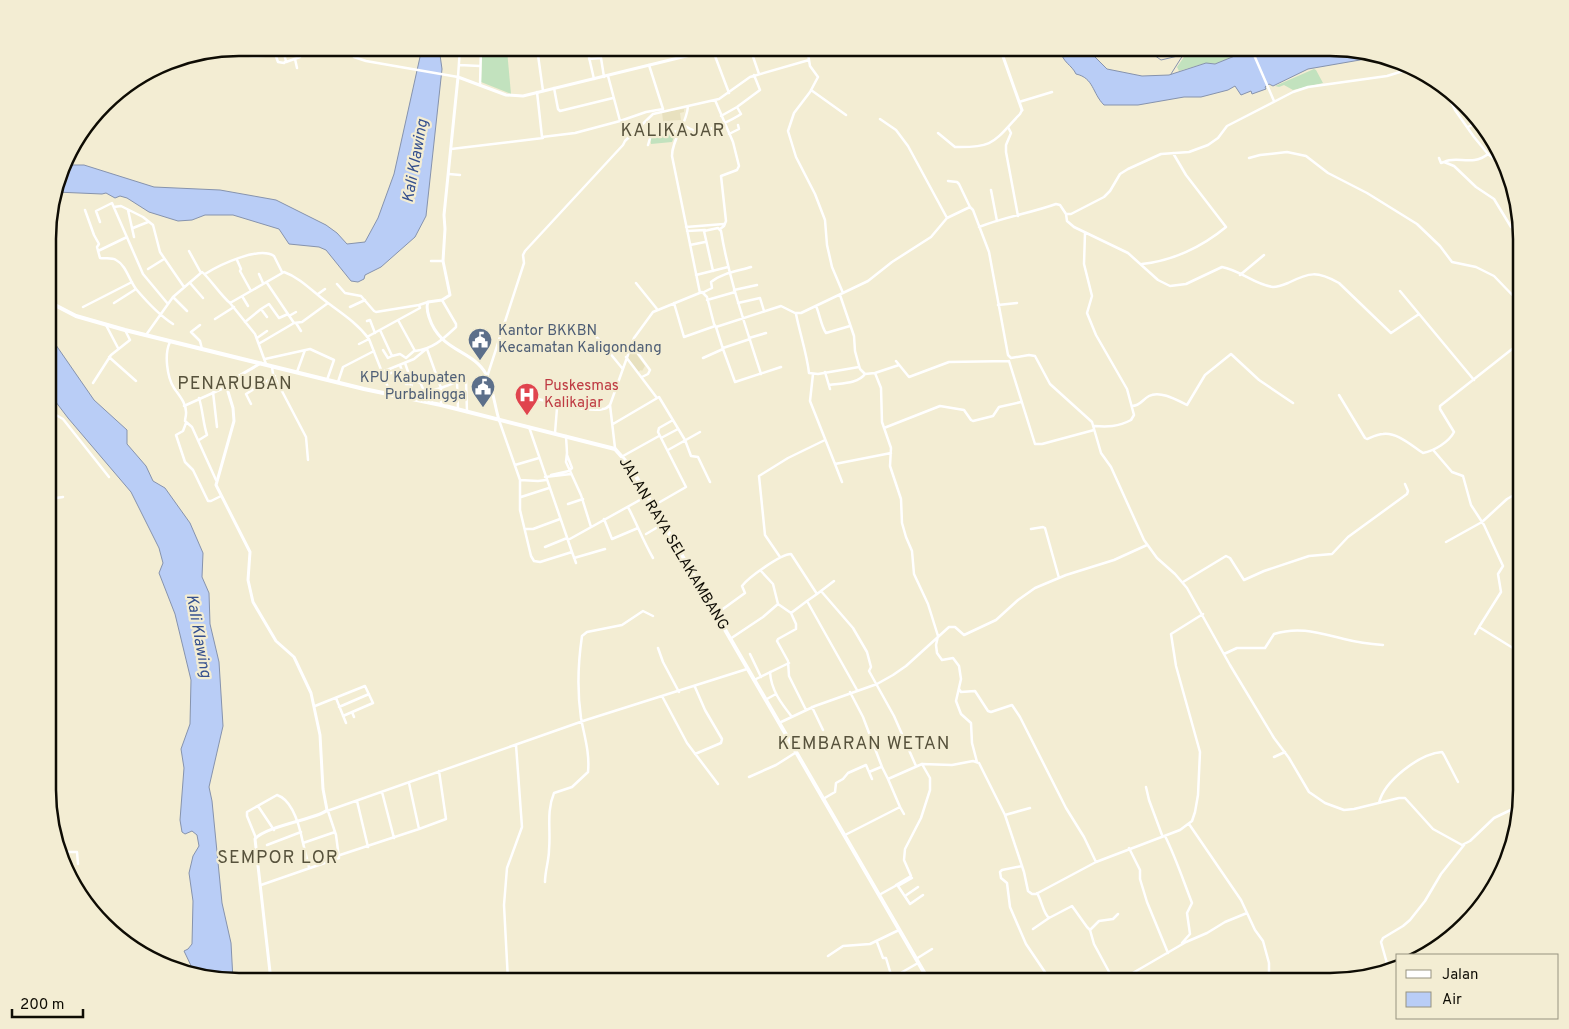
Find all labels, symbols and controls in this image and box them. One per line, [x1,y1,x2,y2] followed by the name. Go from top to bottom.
[399,117,433,204] water label: Kali Klawing
[621,120,725,143] district label: KALIKAJAR
[498,322,662,358] place label: Kantor BKKBN Kecamatan Kaligondang
[467,327,493,361] public building icon: Kantor BKKBN Kecamatan Kaligondang
[360,369,466,405] place label: KPU Kabupaten Purbalingga
[177,373,293,396] district label: PENARUBAN
[470,374,496,408] public building icon: KPU Kabupaten Purbalingga
[544,377,619,413] place label: Puskesmas Kalikajar
[514,382,540,416] hospital icon: Puskesmas Kalikajar
[614,454,732,634] street label: JALAN RAYA SELAKAMBANG
[181,593,215,680] water label: Kali Klawing
[778,733,950,756] district label: KEMBARAN WETAN
[217,847,339,870] district label: SEMPOR LOR
[1396,954,1559,1019] legend
[1442,966,1479,985] text: Jalan
[12,986,84,1018] scale bar
[1442,991,1462,1010] text: Air
[20,996,65,1015] text: 200 m

